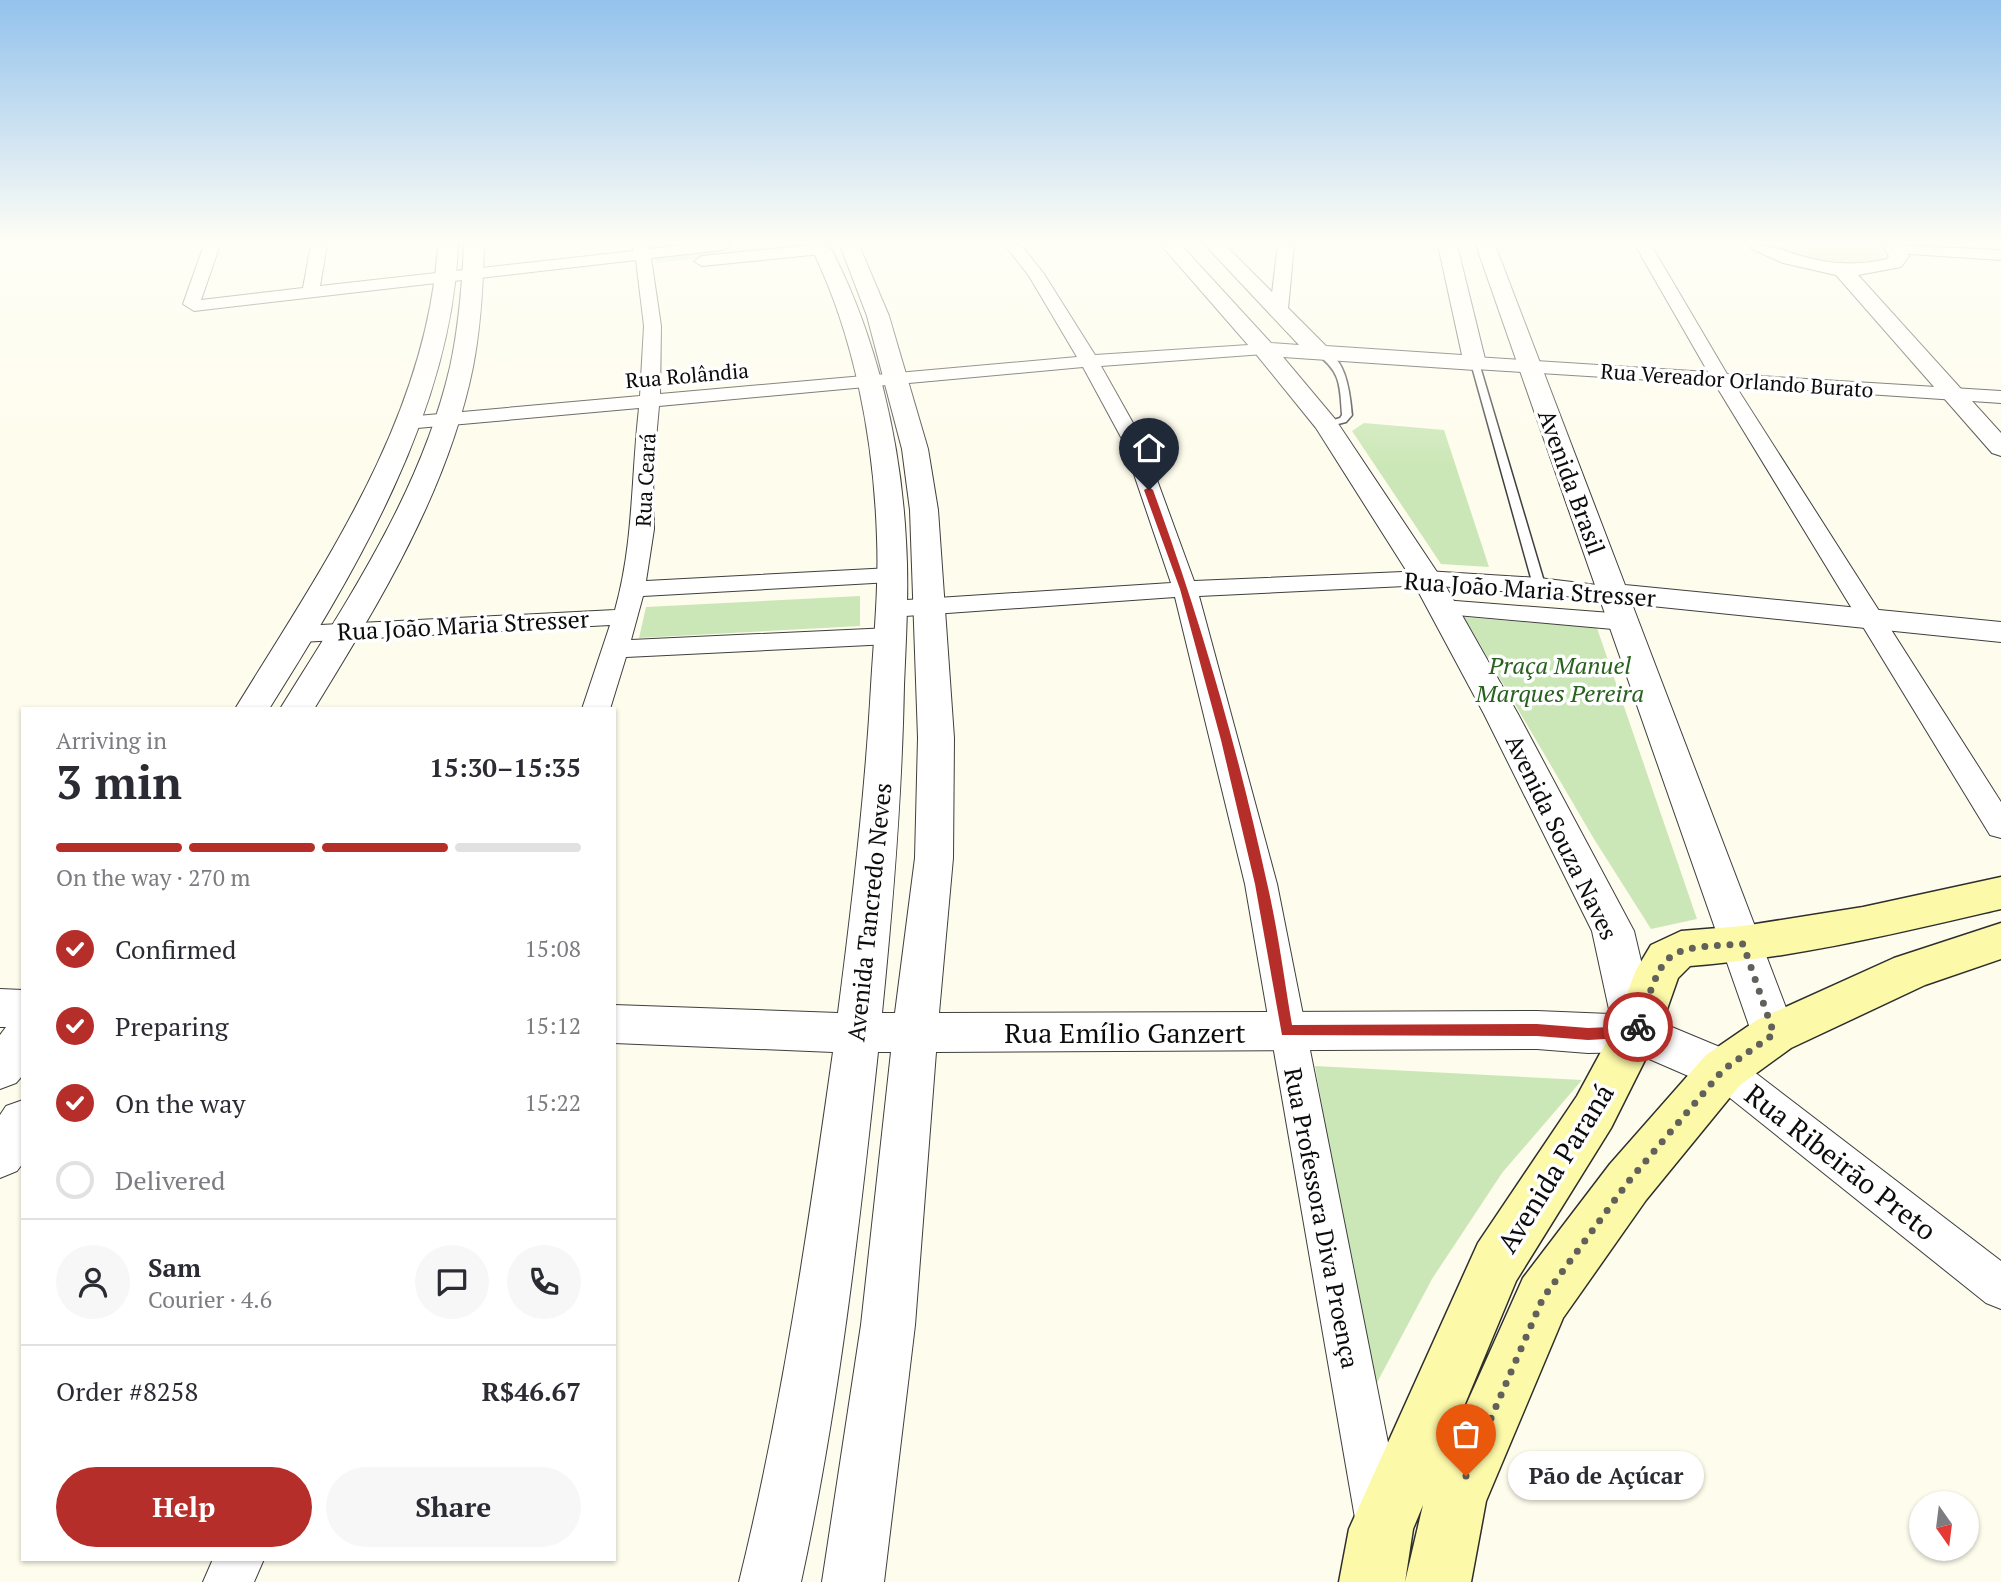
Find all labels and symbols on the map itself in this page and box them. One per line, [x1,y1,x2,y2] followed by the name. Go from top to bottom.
[624,356,750,394] street label: Rua Rolândia
[1600,356,1874,404] street label: Rua Vereador Orlando Burato
[1531,405,1613,559] street label: Avenida Brasil
[1119,418,1179,490] pin
[629,432,661,528] street label: Rua Ceará
[1403,564,1658,614] street label: Rua João Maria Stresser
[336,602,591,648] street label: Rua João Maria Stresser
[1475,649,1644,709] park label: Praça Manuel Marques Pereira
[1498,729,1626,945] street label: Avenida Souza Naves
[839,781,899,1043] street label: Avenida Tancredo Neves
[1603,992,1673,1062] courier
[1004,1014,1246,1051] street label: Rua Emílio Ganzert
[1277,1065,1367,1371] street label: Rua Professora Diva Proença
[1488,1076,1622,1260] street label: Avenida Paraná
[1738,1076,1944,1248] street label: Rua Ribeirão Preto
[1436,1404,1496,1476] pin
[1508,1452,1704,1500] callout: Pão de Açúcar
[1909,1491,1979,1561] north arrow

